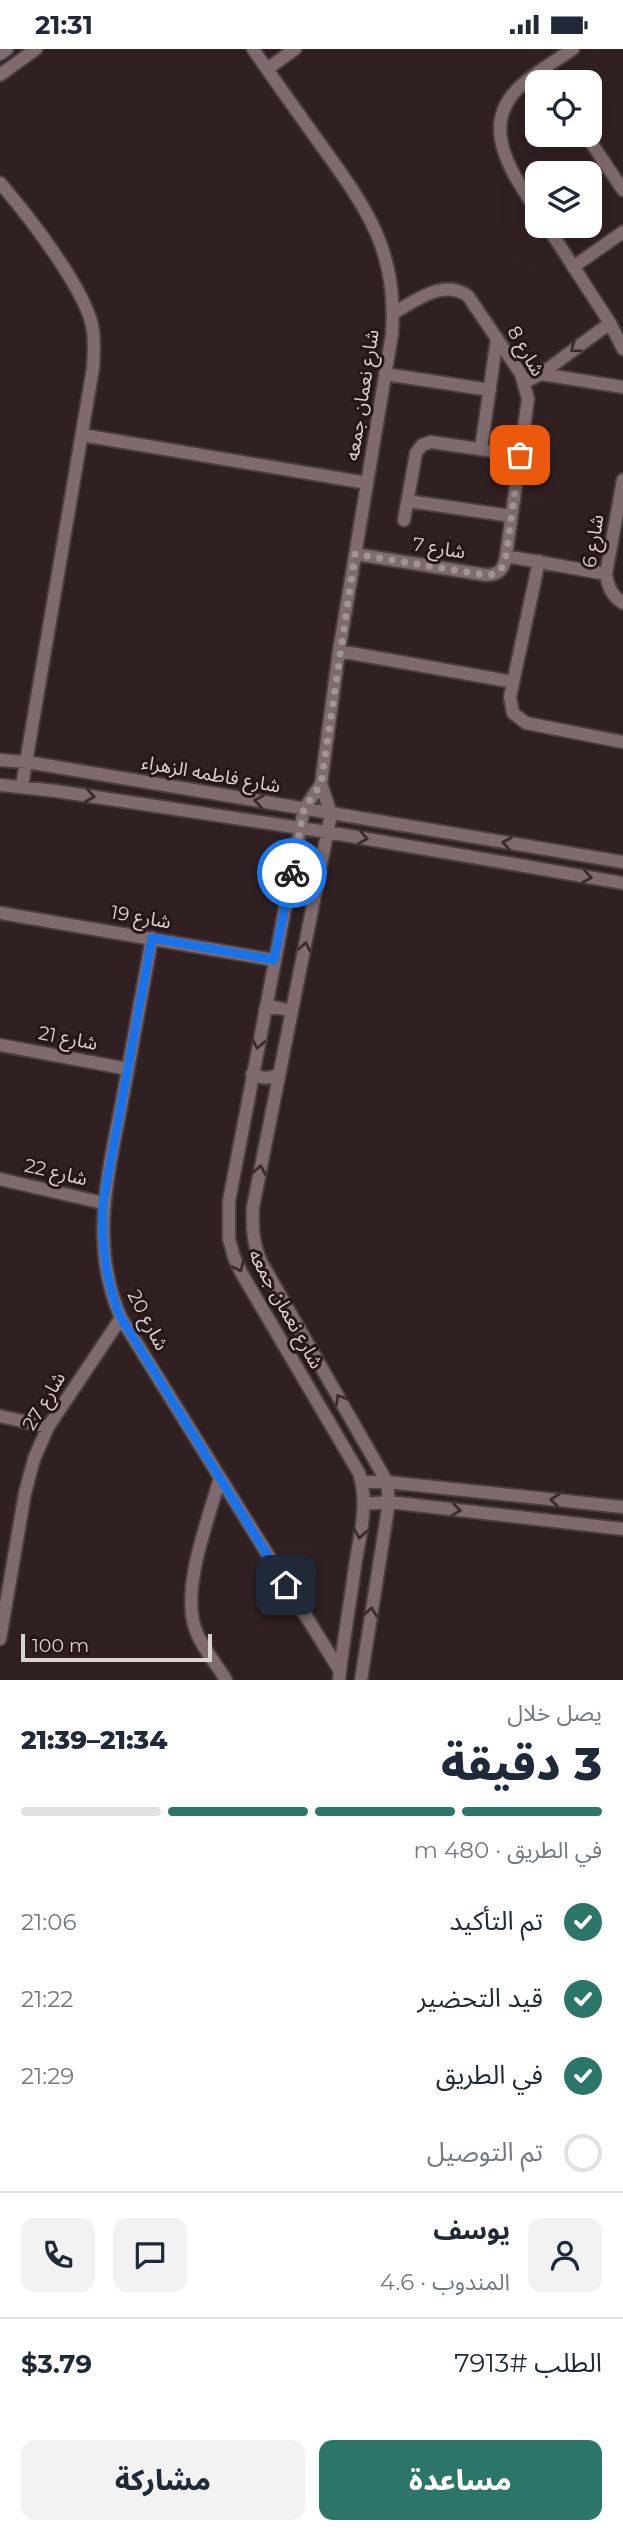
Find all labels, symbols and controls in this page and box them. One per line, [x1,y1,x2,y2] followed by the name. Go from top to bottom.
[35,9,93,41] text: 21:31
[525,70,602,238] map controls
[525,70,602,147] button: locate
[525,161,602,238] button: layers
[501,322,549,381] street label: شارع 8
[340,328,386,463] street label: شارع نعمان جمعه
[571,340,583,353] one-way arrow
[490,425,550,485] pin
[501,436,539,474] icon: bag
[577,513,611,570] street label: شارع 6
[411,532,467,565] street label: شارع 7
[139,750,282,800] street label: شارع فاطمه الزهراء
[84,788,96,803] one-way arrow
[253,794,265,809] one-way arrow
[357,830,369,845] one-way arrow
[501,836,513,851] one-way arrow
[257,838,327,908] courier
[273,854,311,892] icon: bike
[581,869,593,884] one-way arrow
[109,900,173,936] street label: شارع 19
[296,941,311,953] one-way arrow
[36,1021,99,1057] street label: شارع 21
[252,1038,267,1050] one-way arrow
[22,1154,90,1192] street label: شارع 22
[252,1164,267,1176] one-way arrow
[242,1245,328,1374] street label: شارع نعمان جمعه
[230,1260,244,1272] one-way arrow
[121,1286,173,1355] street label: شارع 20
[18,1368,72,1435] street label: شارع 27
[335,1394,348,1406] one-way arrow
[549,1493,560,1508] one-way arrow
[451,1502,462,1517] one-way arrow
[353,1529,368,1540] one-way arrow
[256,1555,316,1615] pin
[267,1566,305,1604] icon: home
[363,1607,378,1618] one-way arrow
[21,1631,212,1663] scale bar
[32,1634,89,1657] text: 100 m
[507,1699,602,1727] text: يصل خلال
[21,1724,167,1756] text: 21:34–21:39
[441,1735,602,1792] text: 3 دقيقة
[413,1836,602,1864] text: في الطريق · 480 m
[564,1903,602,1941] icon: check
[449,1905,543,1937] text: تم التأكيد
[21,1908,76,1936] text: 21:06
[564,1980,602,2018] icon: check
[417,1982,543,2014] text: قيد التحضير
[21,1985,73,2013] text: 21:22
[564,2057,602,2095] icon: check
[436,2059,543,2091] text: في الطريق
[21,2062,74,2090] text: 21:29
[427,2136,543,2168] text: تم التوصيل
[433,2214,510,2246] text: يوسف
[21,2218,95,2292] button: phone
[113,2218,187,2292] button: chat
[528,2218,602,2292] button: person
[380,2268,510,2296] text: المندوب · 4.6
[454,2347,602,2379] text: الطلب #7913
[21,2348,92,2380] text: $3.79
[21,2440,305,2520] button: مشاركة
[319,2440,602,2520] button: مساعدة

